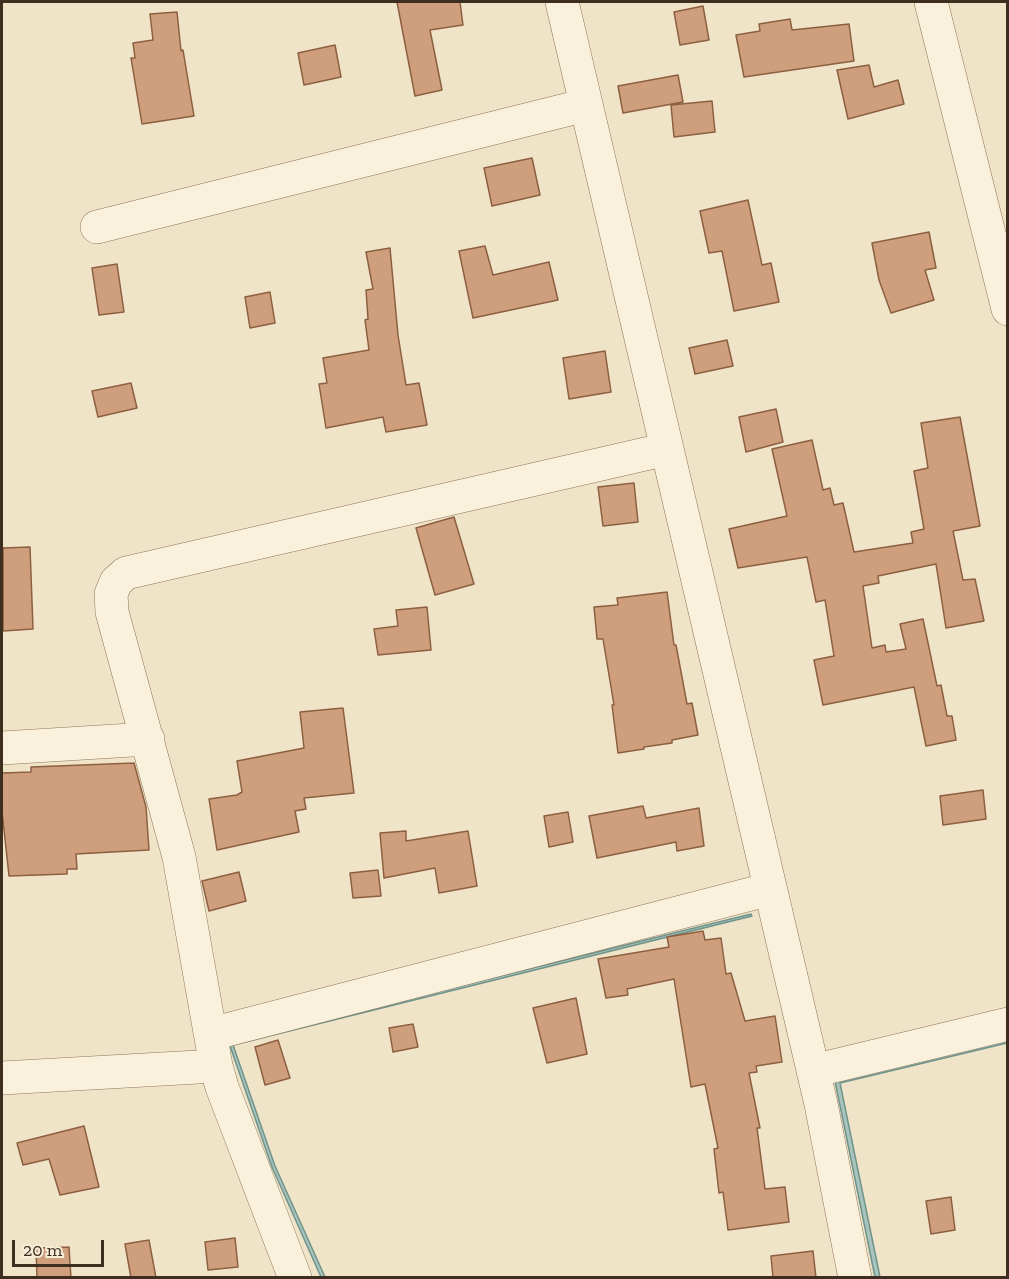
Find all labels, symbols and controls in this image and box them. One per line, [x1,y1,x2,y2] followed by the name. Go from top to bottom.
[15,1228,106,1266] scale bar
[23,1239,62,1261] text: 20 m

